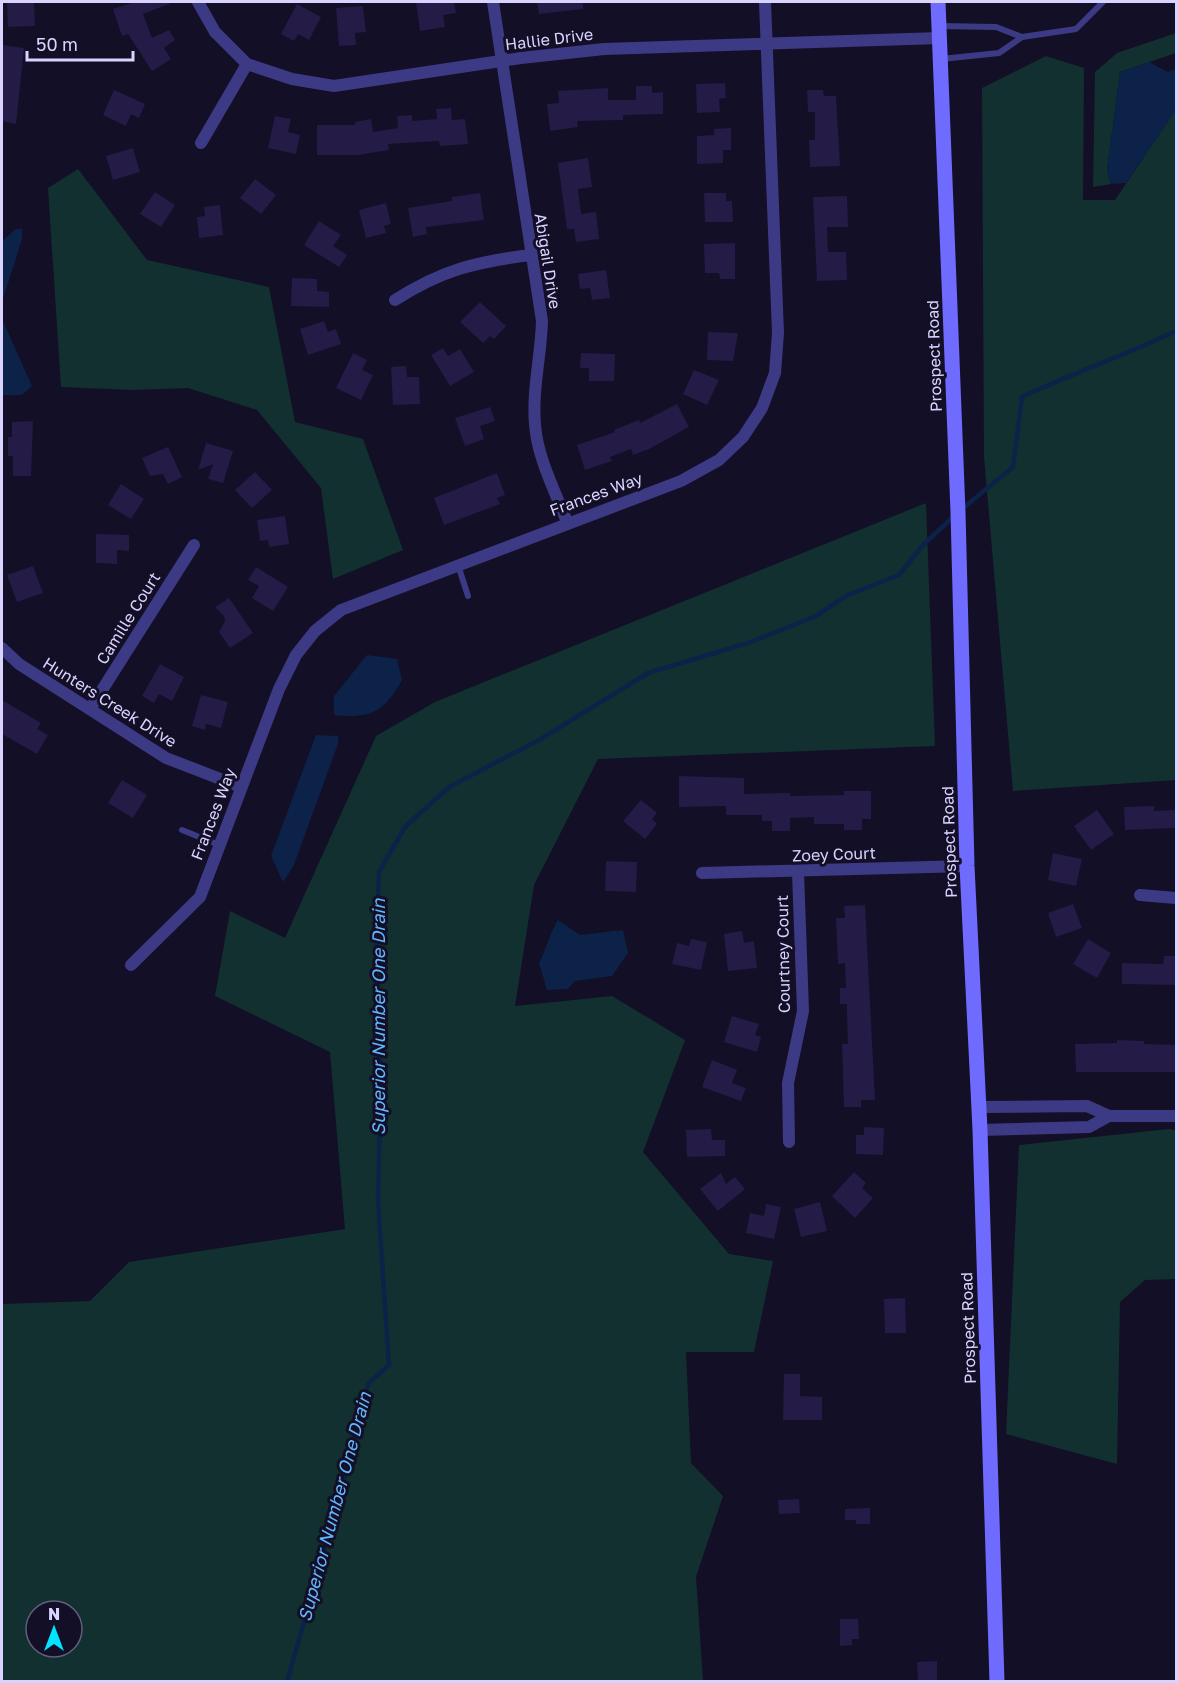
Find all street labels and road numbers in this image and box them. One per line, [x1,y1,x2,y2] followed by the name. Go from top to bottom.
[504,24,594,54] street label: Hallie Drive
[531,212,565,310] street label: Abigail Drive
[922,300,946,412] street label: Prospect Road
[547,468,645,520] street label: Frances Way
[92,568,164,668] street label: Camille Court
[39,653,181,751] street label: Hunters Creek Drive
[186,765,240,863] street label: Frances Way
[937,786,961,898] street label: Prospect Road
[792,843,876,865] street label: Zoey Court
[772,895,794,1013] street label: Courtney Court
[956,1272,980,1384] street label: Prospect Road

